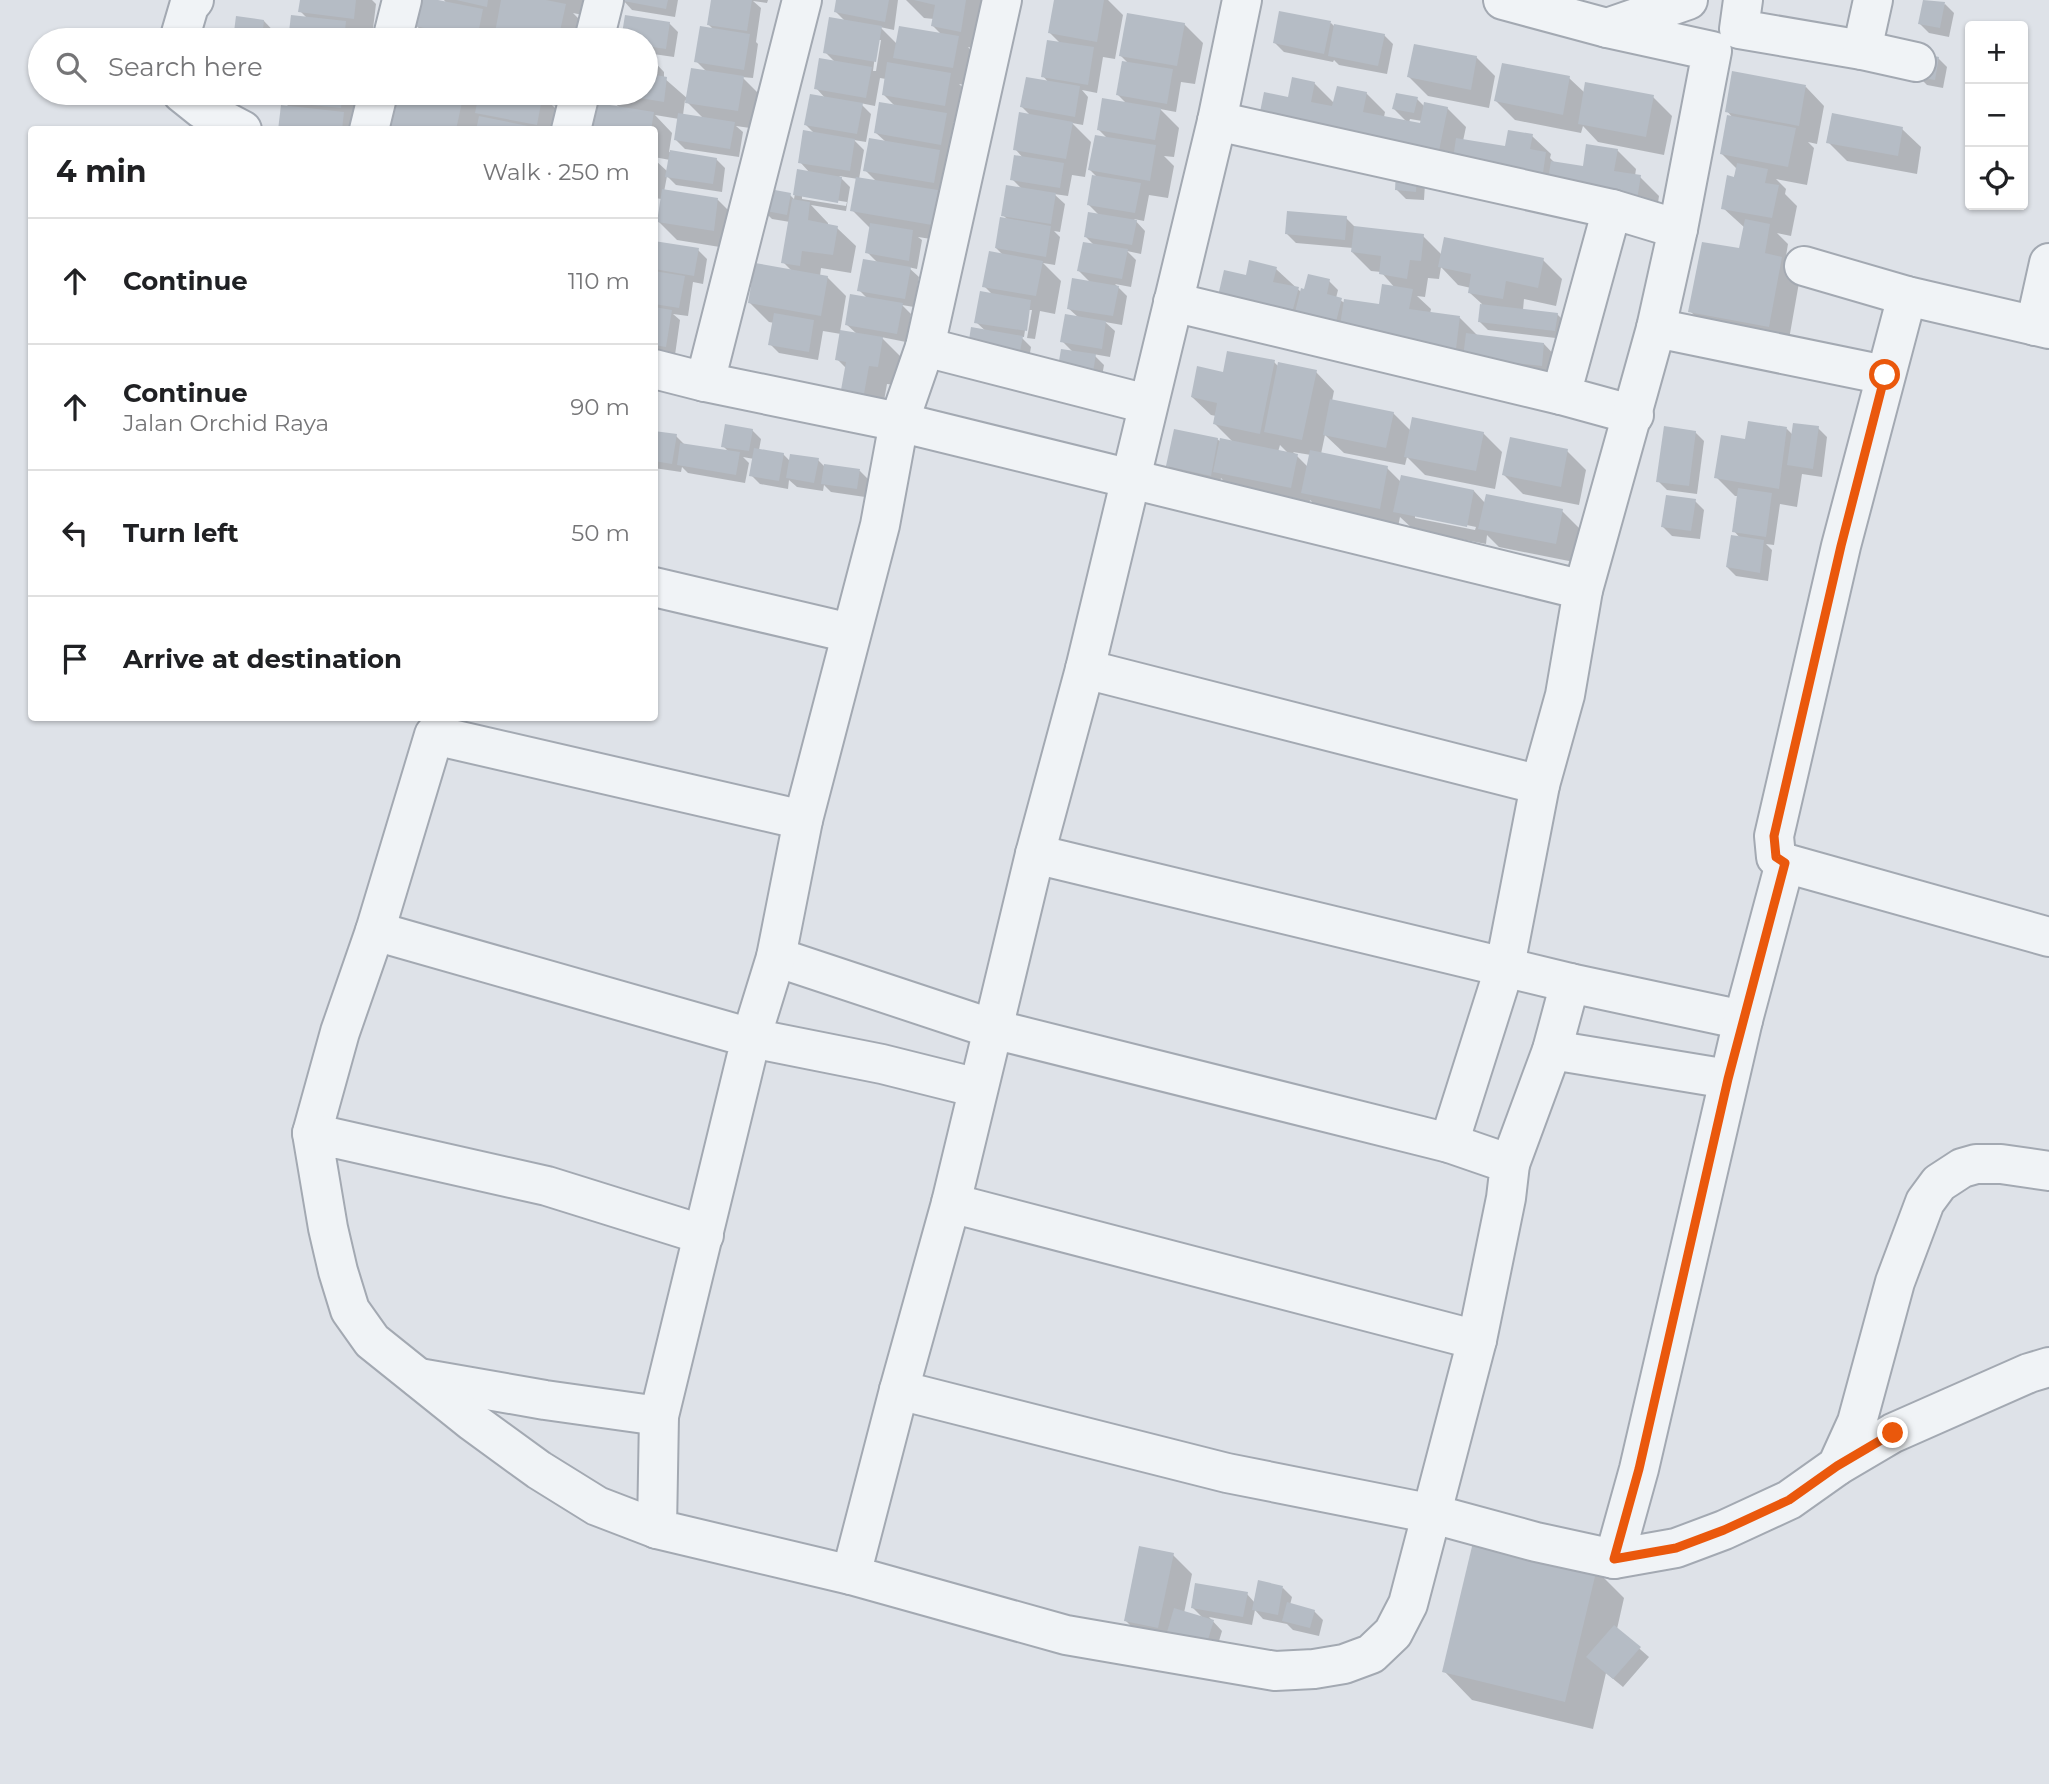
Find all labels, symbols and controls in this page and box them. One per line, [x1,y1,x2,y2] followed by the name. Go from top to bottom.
[1965,21,2028,210] map controls
[1965,21,2028,84] button: +
[28,28,658,105] search box
[52,48,90,86] icon: search
[108,51,263,83] text: Search here
[1965,84,2028,147] button: −
[1965,147,2028,210] button: locate
[56,153,146,190] text: 4 min
[483,158,630,186] text: Walk · 250 m
[56,262,94,300] icon: ahead
[123,265,248,297] text: Continue
[568,267,630,295] text: 110 m
[1869,359,1900,390] route start
[123,377,248,409] text: Continue
[56,388,94,426] icon: ahead
[570,393,630,421] text: 90 m
[123,409,329,437] text: Jalan Orchid Raya
[56,514,94,552] icon: left
[123,517,239,549] text: Turn left
[571,519,630,547] text: 50 m
[56,640,94,678] icon: arrive
[123,643,402,675] text: Arrive at destination
[1877,1417,1908,1448] route end

